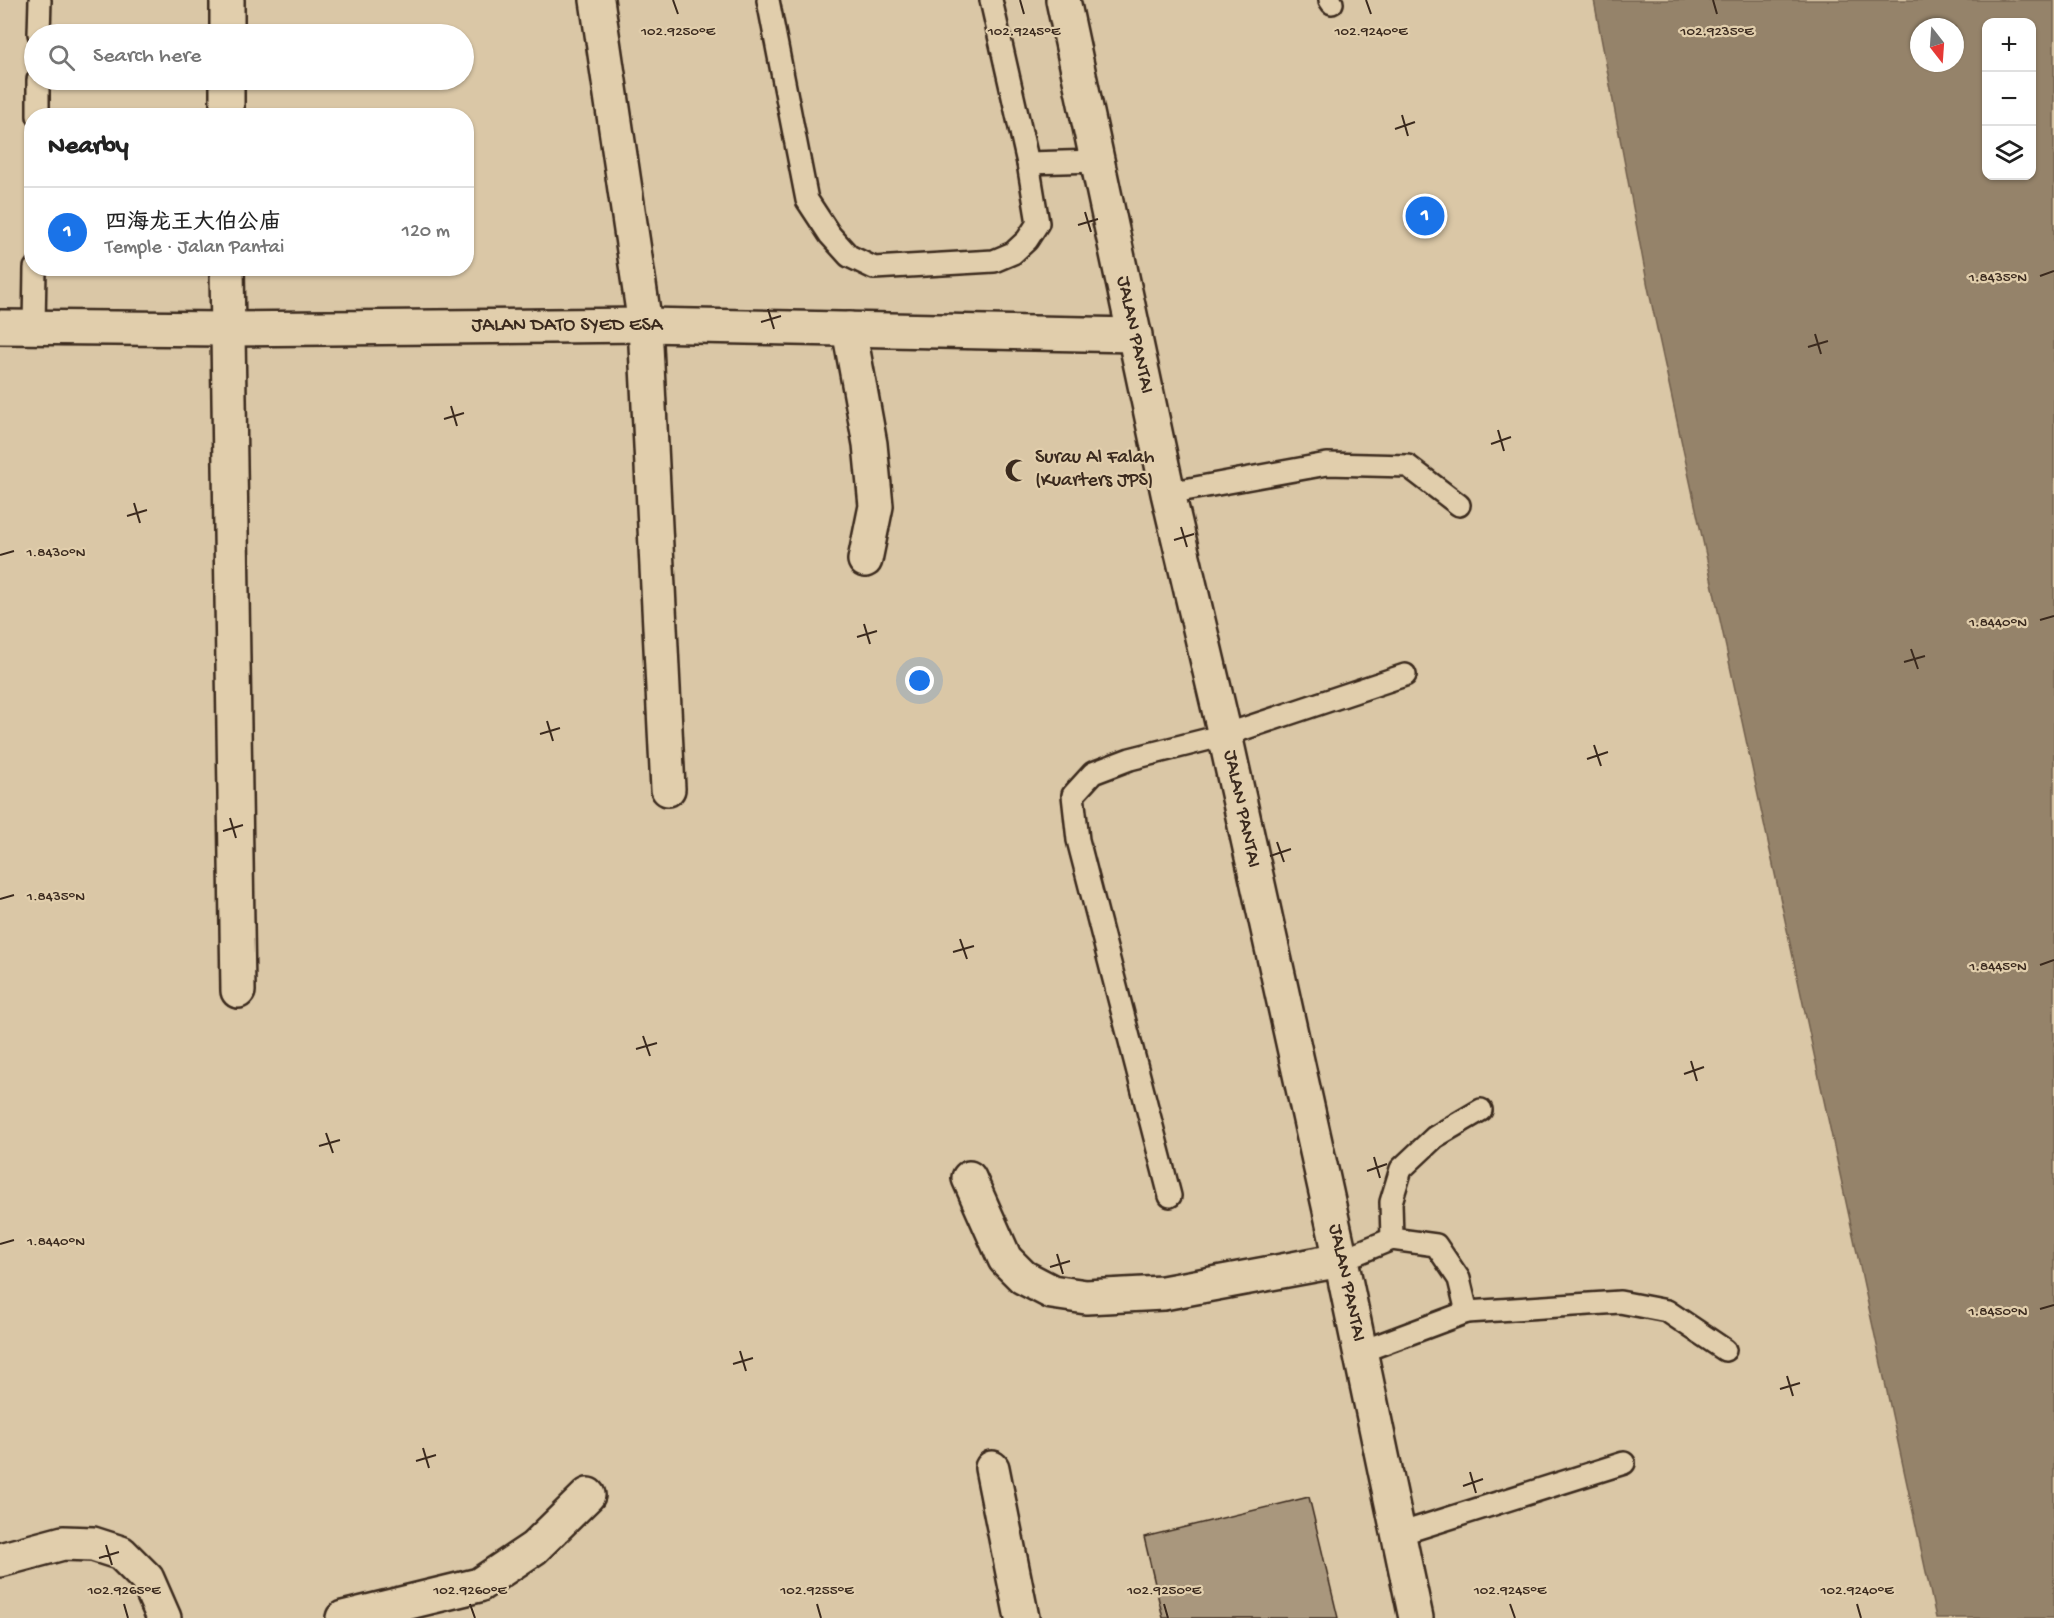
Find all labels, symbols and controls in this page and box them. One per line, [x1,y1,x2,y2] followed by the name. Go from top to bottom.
[1910,18,1964,72] north arrow
[1982,18,2036,180] map controls
[1982,18,2036,72] button: +
[640,23,716,41] text: 102.9250°E
[987,23,1061,41] text: 102.9245°E
[1333,23,1408,41] text: 102.9240°E
[1679,23,1754,41] text: 102.9235°E
[24,24,474,90] search box
[45,41,78,74] icon: search
[93,44,201,70] text: Search here
[1982,72,2036,126] button: −
[1982,126,2036,180] button: layers
[48,132,129,163] text: Nearby
[1406,194,1444,238] pin: 1
[105,211,281,237] text: 四海龙王大伯公庙
[63,221,72,244] text: 1
[402,221,450,244] text: 120 m
[105,237,284,260] text: Temple · Jalan Pantai
[1968,269,2027,287] text: 1.8435°N
[1110,274,1158,396] street label: JALAN PANTAI
[472,315,664,338] street label: JALAN DATO SYED ESA
[1035,447,1155,493] place label: Surau Al Falah (Kuarters JPS)
[1004,457,1030,483] mosque icon: Surau Al Falah (Kuarters JPS)
[26,544,86,562] text: 1.8430°N
[1968,614,2027,632] text: 1.8440°N
[905,666,934,695] your location
[1217,748,1265,870] street label: JALAN PANTAI
[26,888,85,906] text: 1.8435°N
[1968,958,2027,976] text: 1.8445°N
[1322,1222,1370,1344] street label: JALAN PANTAI
[26,1233,85,1251] text: 1.8440°N
[1967,1303,2028,1321] text: 1.8450°N
[86,1582,161,1600] text: 102.9265°E
[432,1582,508,1600] text: 102.9260°E
[779,1582,854,1600] text: 102.9255°E
[1126,1582,1202,1600] text: 102.9250°E
[1473,1582,1547,1600] text: 102.9245°E
[1819,1582,1894,1600] text: 102.9240°E

